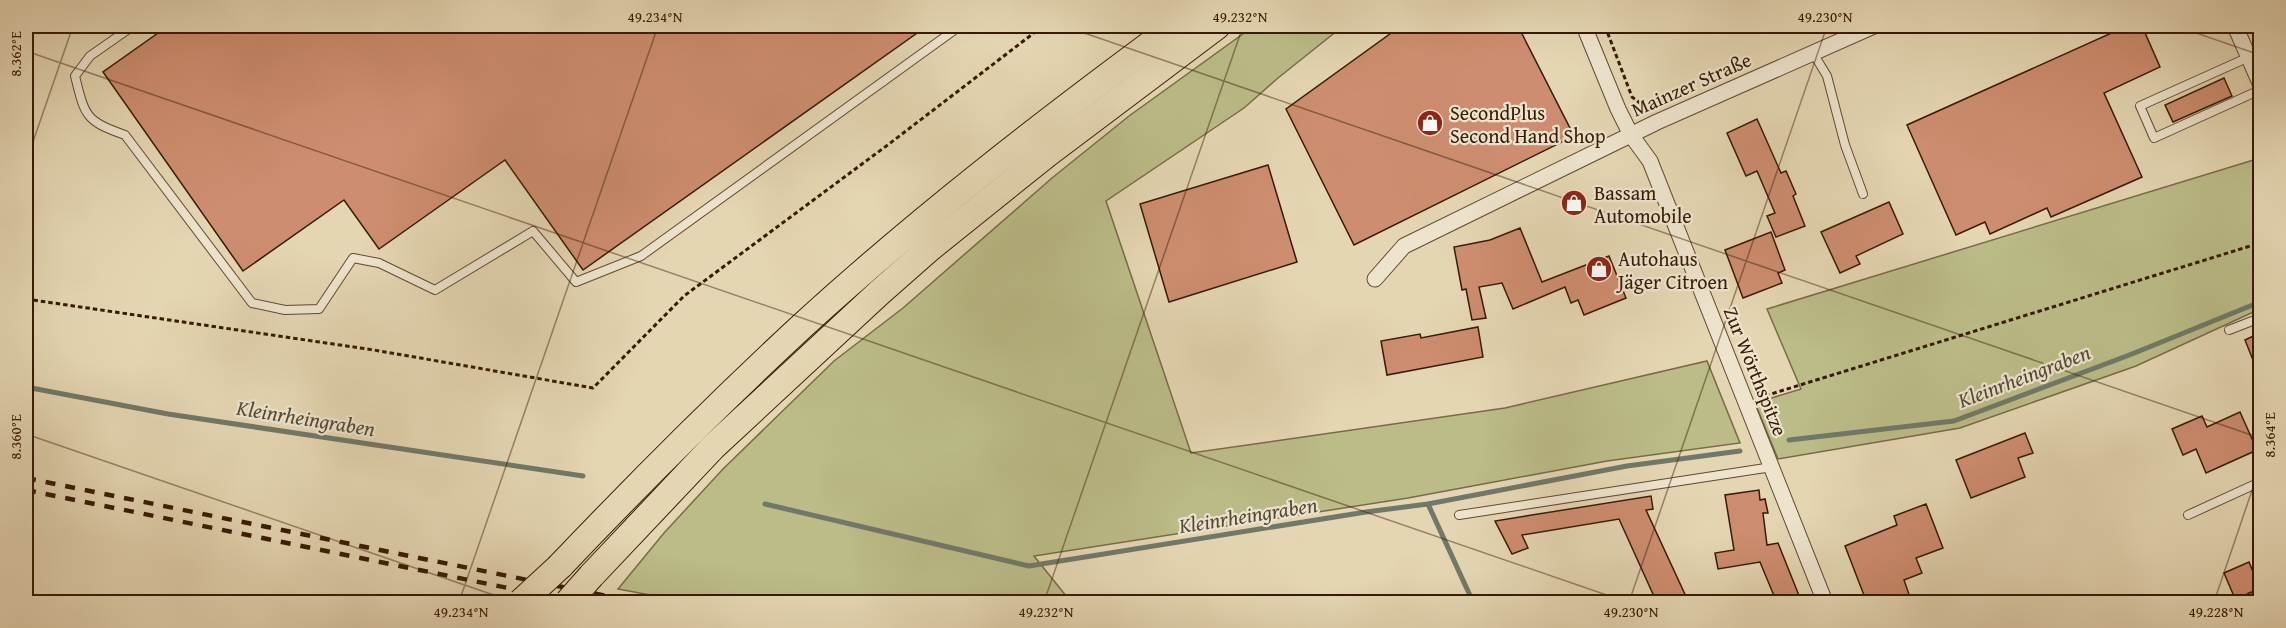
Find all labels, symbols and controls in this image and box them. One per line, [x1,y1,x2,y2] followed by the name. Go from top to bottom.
[628,6,683,27] text: 49.234°N
[1213,6,1268,27] text: 49.232°N
[1798,6,1853,27] text: 49.230°N
[5,31,26,77] text: 8.362°E
[1626,45,1756,123] street label: Mainzer Straße
[1450,98,1606,150] place label: SecondPlus Second Hand Shop
[1415,108,1445,138] shop icon: SecondPlus Second Hand Shop
[1594,178,1692,230] place label: Bassam Automobile
[1559,188,1589,218] shop icon: Bassam Automobile
[1615,244,1728,296] place label: Autohaus Jäger Citroen
[1584,254,1614,284] shop icon: Autohaus Jäger Citroen
[1717,302,1795,440] street label: Zur Wörthspitze
[1952,336,2095,416] water label: Kleinrheingraben
[234,392,378,444] water label: Kleinrheingraben
[2259,412,2280,458] text: 8.364°E
[5,414,26,460] text: 8.360°E
[1176,489,1320,541] water label: Kleinrheingraben
[434,601,489,622] text: 49.234°N
[1019,601,1074,622] text: 49.232°N
[1604,601,1659,622] text: 49.230°N
[2189,601,2244,622] text: 49.228°N

